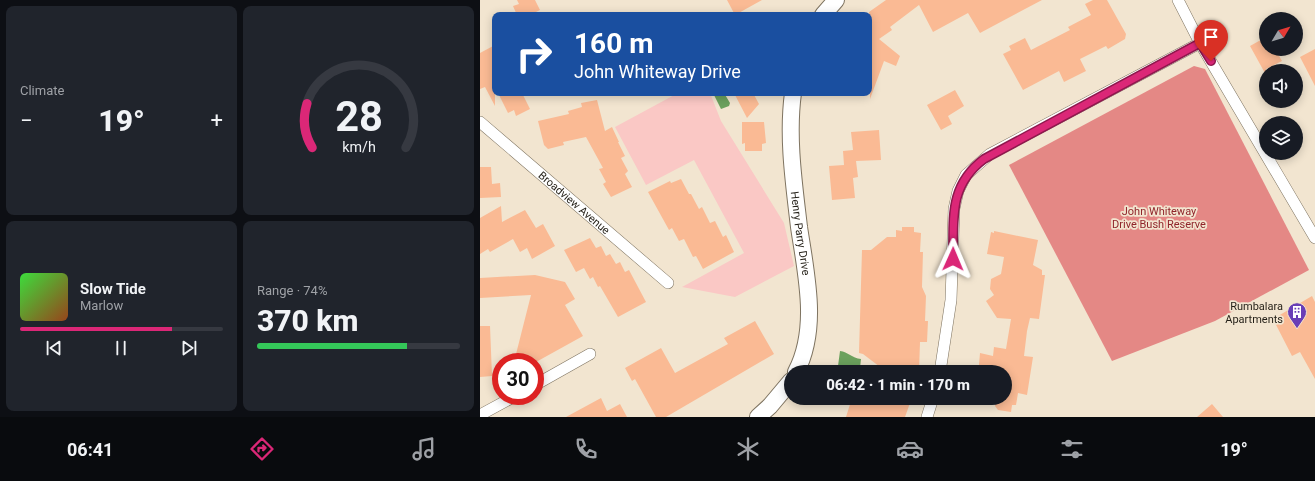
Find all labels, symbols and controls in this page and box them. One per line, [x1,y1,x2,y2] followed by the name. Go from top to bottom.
[1259,12,1303,56] north arrow
[1259,12,1303,160] map controls
[1194,20,1228,61] pin
[1200,26,1222,48] icon: arrive
[574,27,653,60] text: 160 m
[508,28,560,80] icon: right
[574,61,741,82] text: John Whiteway Drive
[1259,64,1303,108] button: sound
[20,83,64,98] text: Climate
[335,92,382,141] text: 28
[98,103,145,138] text: 19°
[20,108,33,133] text: −
[211,108,223,133] text: +
[1259,116,1303,160] button: layers
[342,139,375,155] text: km/h
[536,168,613,237] street label: Broadview Avenue
[788,191,813,276] street label: Henry Parry Drive
[1112,205,1206,231] park label: John Whiteway Drive Bush Reserve
[932,238,974,280] position arrow
[80,280,146,298] text: Slow Tide
[257,283,327,298] text: Range · 74%
[80,298,123,313] text: Marlow
[1225,300,1283,326] place label: Rumbalara Apartments
[1286,301,1308,329] building icon: Rumbalara Apartments
[257,303,359,338] text: 370 km
[43,337,65,359] icon: previous
[110,337,132,359] icon: pause
[178,337,200,359] icon: next
[492,353,544,405] speed limit sign: 30
[826,376,970,394] text: 06:42 · 1 min · 170 m
[248,435,276,463] icon: directions
[410,435,438,463] icon: music
[572,435,600,463] icon: phone
[734,435,762,463] icon: climate
[896,435,924,463] icon: car
[1058,435,1086,463] icon: filters
[67,439,113,460] text: 06:41
[1220,439,1248,460] text: 19°

